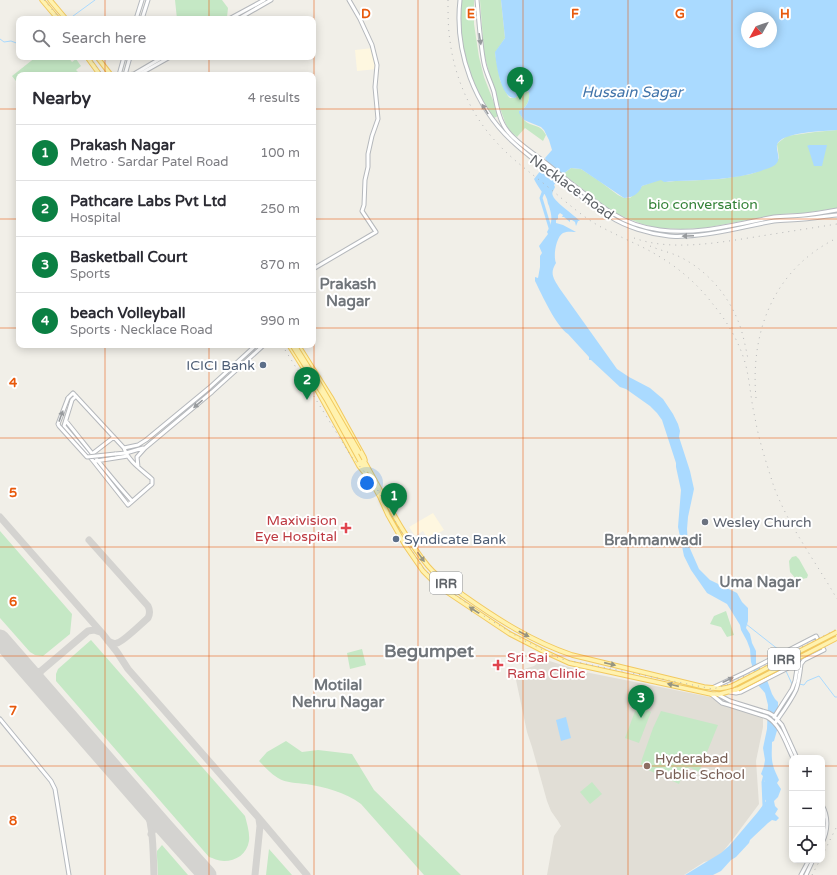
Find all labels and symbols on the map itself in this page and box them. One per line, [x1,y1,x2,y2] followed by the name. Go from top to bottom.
[361,6,371,22] text: D
[467,6,475,22] text: E
[571,6,579,22] text: F
[675,6,685,22] text: G
[780,6,790,22] text: H
[741,12,777,48] north arrow
[477,33,483,45] one-way arrow
[507,67,533,100] pin: 4
[581,83,685,101] water label: Hussain Sagar
[482,103,489,115] one-way arrow
[526,151,617,224] street label: Necklace Road
[648,196,758,213] park label: bio conversation
[682,232,694,239] one-way arrow
[320,275,376,311] district label: Prakash Nagar
[186,357,255,374] place label: ICICI Bank
[258,360,268,370] marker: ICICI Bank
[294,367,320,400] pin: 2
[9,375,18,391] text: 4
[193,400,203,409] one-way arrow
[59,410,65,422] one-way arrow
[357,473,377,493] your location
[381,483,407,516] pin: 1
[9,485,17,501] text: 5
[255,512,337,545] place label: Maxivision Eye Hospital
[713,514,812,531] place label: Wesley Church
[700,517,710,527] marker: Wesley Church
[340,522,352,534] marker: Maxivision Eye Hospital
[404,531,507,548] place label: Syndicate Bank
[604,531,702,549] district label: Brahmanwadi
[391,534,401,544] marker: Syndicate Bank
[417,551,425,562] one-way arrow
[430,572,462,594] road number: IRR
[719,573,801,592] district label: Uma Nagar
[9,594,17,610] text: 6
[468,607,480,614] one-way arrow
[519,631,530,637] one-way arrow
[384,640,474,662] district label: Begumpet
[768,648,800,670] road number: IRR
[507,649,585,682] place label: Sri Sai Rama Clinic
[492,659,504,671] marker: Sri Sai Rama Clinic
[604,662,616,668] one-way arrow
[292,676,384,712] district label: Motilal Nehru Nagar
[722,677,734,683] one-way arrow
[667,682,679,688] one-way arrow
[628,685,654,718] pin: 3
[9,703,17,719] text: 7
[655,750,745,783] place label: Hyderabad Public School
[642,761,652,771] marker: Hyderabad Public School
[9,813,17,829] text: 8

